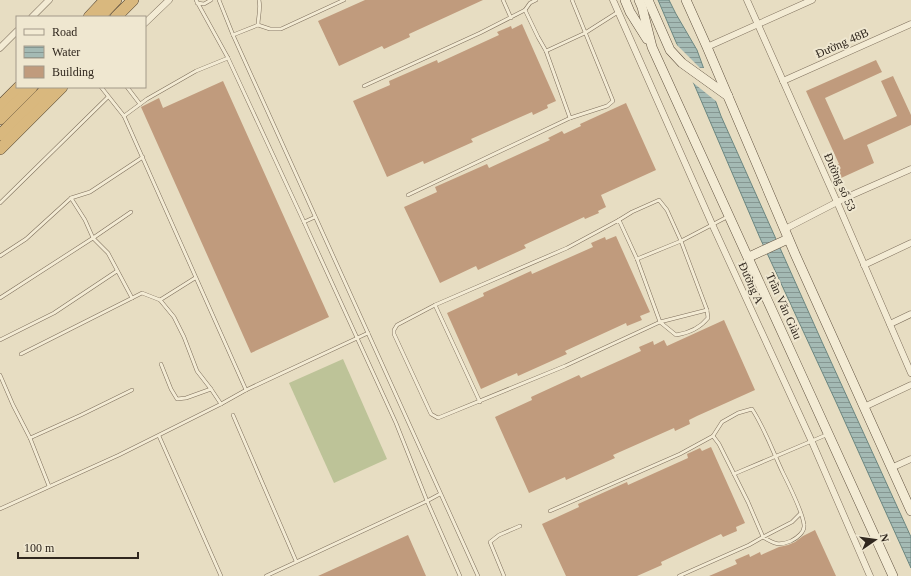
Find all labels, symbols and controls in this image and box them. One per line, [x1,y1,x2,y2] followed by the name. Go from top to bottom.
[16,16,146,88] legend
[52,25,77,39] text: Road
[813,25,871,61] street label: Đường 48B
[52,45,80,59] text: Water
[52,65,94,79] text: Building
[821,151,859,213] street label: Đường số 53
[736,260,767,306] street label: Đường A
[763,271,805,341] street label: Trần Văn Giàu
[855,520,895,560] north arrow
[878,533,891,543] text: N
[18,534,138,560] scale bar
[24,541,55,555] text: 100 m

